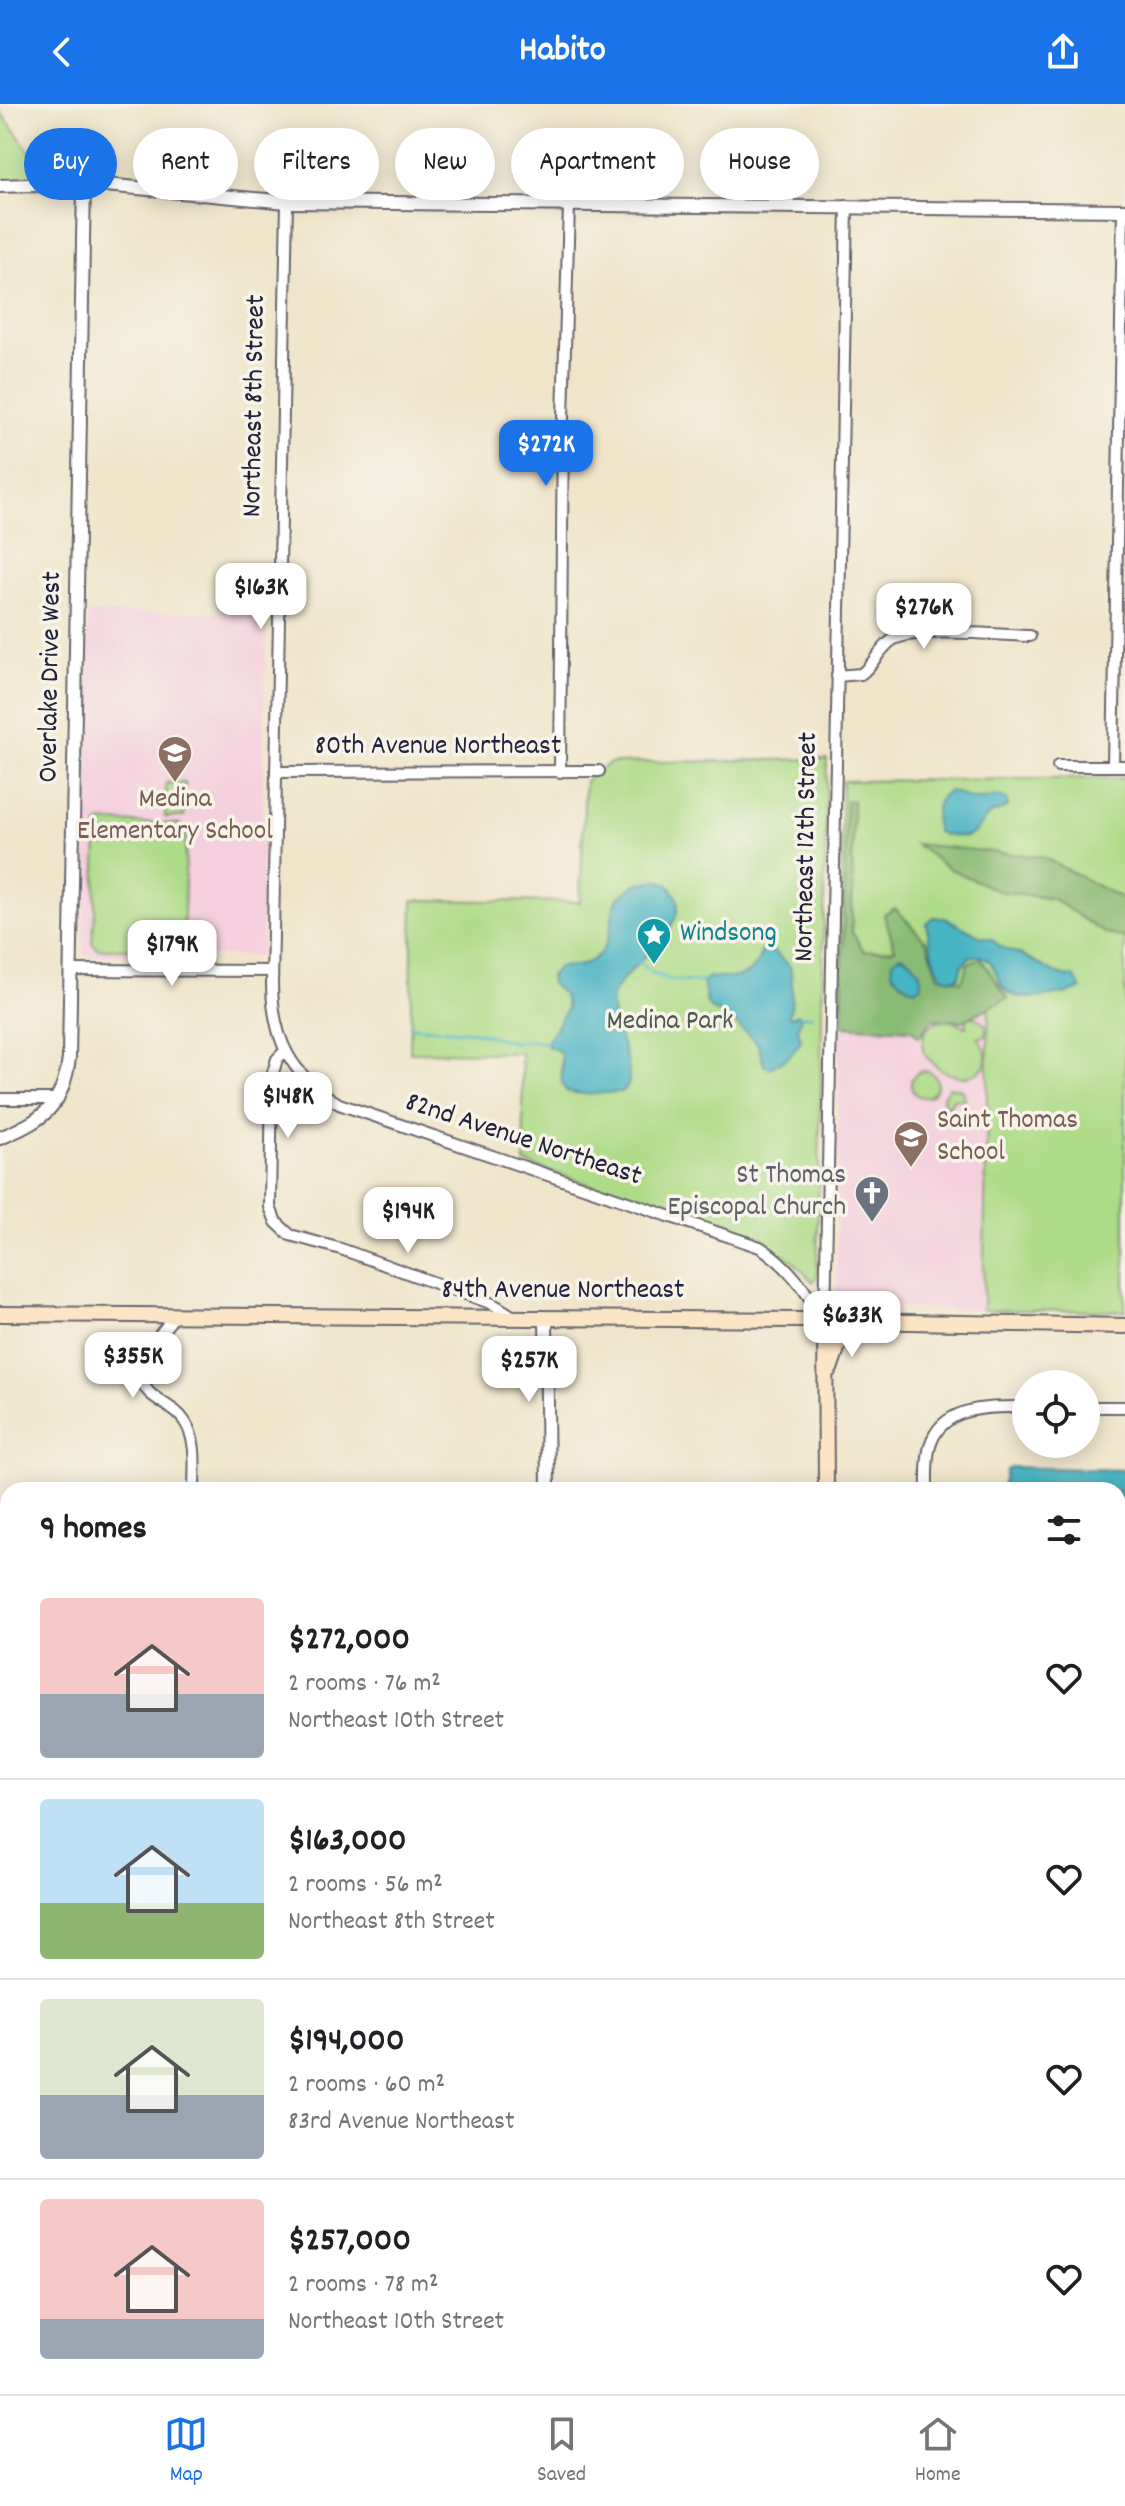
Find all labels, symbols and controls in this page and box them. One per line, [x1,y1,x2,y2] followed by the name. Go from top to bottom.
[519,26,606,78] text: Habito
[40,30,84,74] icon: back
[1041,30,1085,74] icon: share
[24,128,117,200] chip: Buy
[133,128,238,200] chip: Rent
[254,128,379,200] chip: Filters
[395,128,495,200] chip: New
[511,128,684,200] chip: Apartment
[700,128,819,200] chip: House
[234,294,278,518] street label: Northeast 8th Street
[490,420,602,488] pin: $272K
[517,427,575,464] text: $272K
[205,563,317,631] pin: $163K
[233,570,289,607] text: $163K
[30,571,74,783] street label: Overlake Drive West
[868,583,980,651] pin: $276K
[894,590,954,627] text: $276K
[315,728,561,768] street label: 80th Avenue Northeast
[786,732,830,962] street label: Northeast 12th Street
[156,734,194,784] school or university icon: Medina Elementary School
[77,781,273,853] place label: Medina Elementary School
[680,915,777,955] place label: Windsong
[635,916,673,966] place icon: Windsong
[116,920,228,988] pin: $179K
[146,927,198,964] text: $179K
[606,1003,734,1043] park label: Medina Park
[232,1072,344,1140] pin: $148K
[262,1079,314,1116] text: $148K
[400,1084,646,1198] street label: 82nd Avenue Northeast
[937,1102,1078,1174] place label: Saint Thomas School
[892,1119,930,1169] school or university icon: Saint Thomas School
[667,1157,846,1229] place label: St Thomas Episcopal Church
[853,1174,891,1224] church icon: St Thomas Episcopal Church
[352,1187,464,1255] pin: $194K
[381,1194,435,1231] text: $194K
[442,1272,684,1312] street label: 84th Avenue Northeast
[796,1291,908,1359] pin: $633K
[821,1298,883,1335] text: $633K
[77,1332,189,1400] pin: $355K
[473,1336,585,1404] pin: $257K
[103,1339,163,1376] text: $355K
[500,1343,558,1380] text: $257K
[1012,1370,1100,1458] map controls
[1012,1370,1100,1458] button: locate
[40,1506,147,1555] text: 9 homes
[1042,1508,1086,1552] icon: filters
[288,1617,410,1666] text: $272,000
[104,1630,200,1726] icon: home
[1042,1656,1086,1700] icon: heart
[288,1666,441,1703] text: 2 rooms · 76 m²
[288,1703,504,1740] text: Northeast 10th Street
[288,1818,407,1867] text: $163,000
[104,1831,200,1927] icon: home
[1042,1857,1086,1901] icon: heart
[288,1867,443,1904] text: 2 rooms · 56 m²
[288,1904,495,1941] text: Northeast 8th Street
[288,2018,404,2067] text: $194,000
[104,2031,200,2127] icon: home
[1042,2057,1086,2101] icon: heart
[288,2067,445,2104] text: 2 rooms · 60 m²
[288,2104,515,2141] text: 83rd Avenue Northeast
[288,2218,411,2267] text: $257,000
[104,2231,200,2327] icon: home
[1042,2257,1086,2301] icon: heart
[288,2267,438,2304] text: 2 rooms · 78 m²
[288,2304,504,2341] text: Northeast 10th Street
[164,2412,208,2491] tab: Map
[537,2412,586,2491] tab: Saved
[915,2412,961,2491] tab: Home

